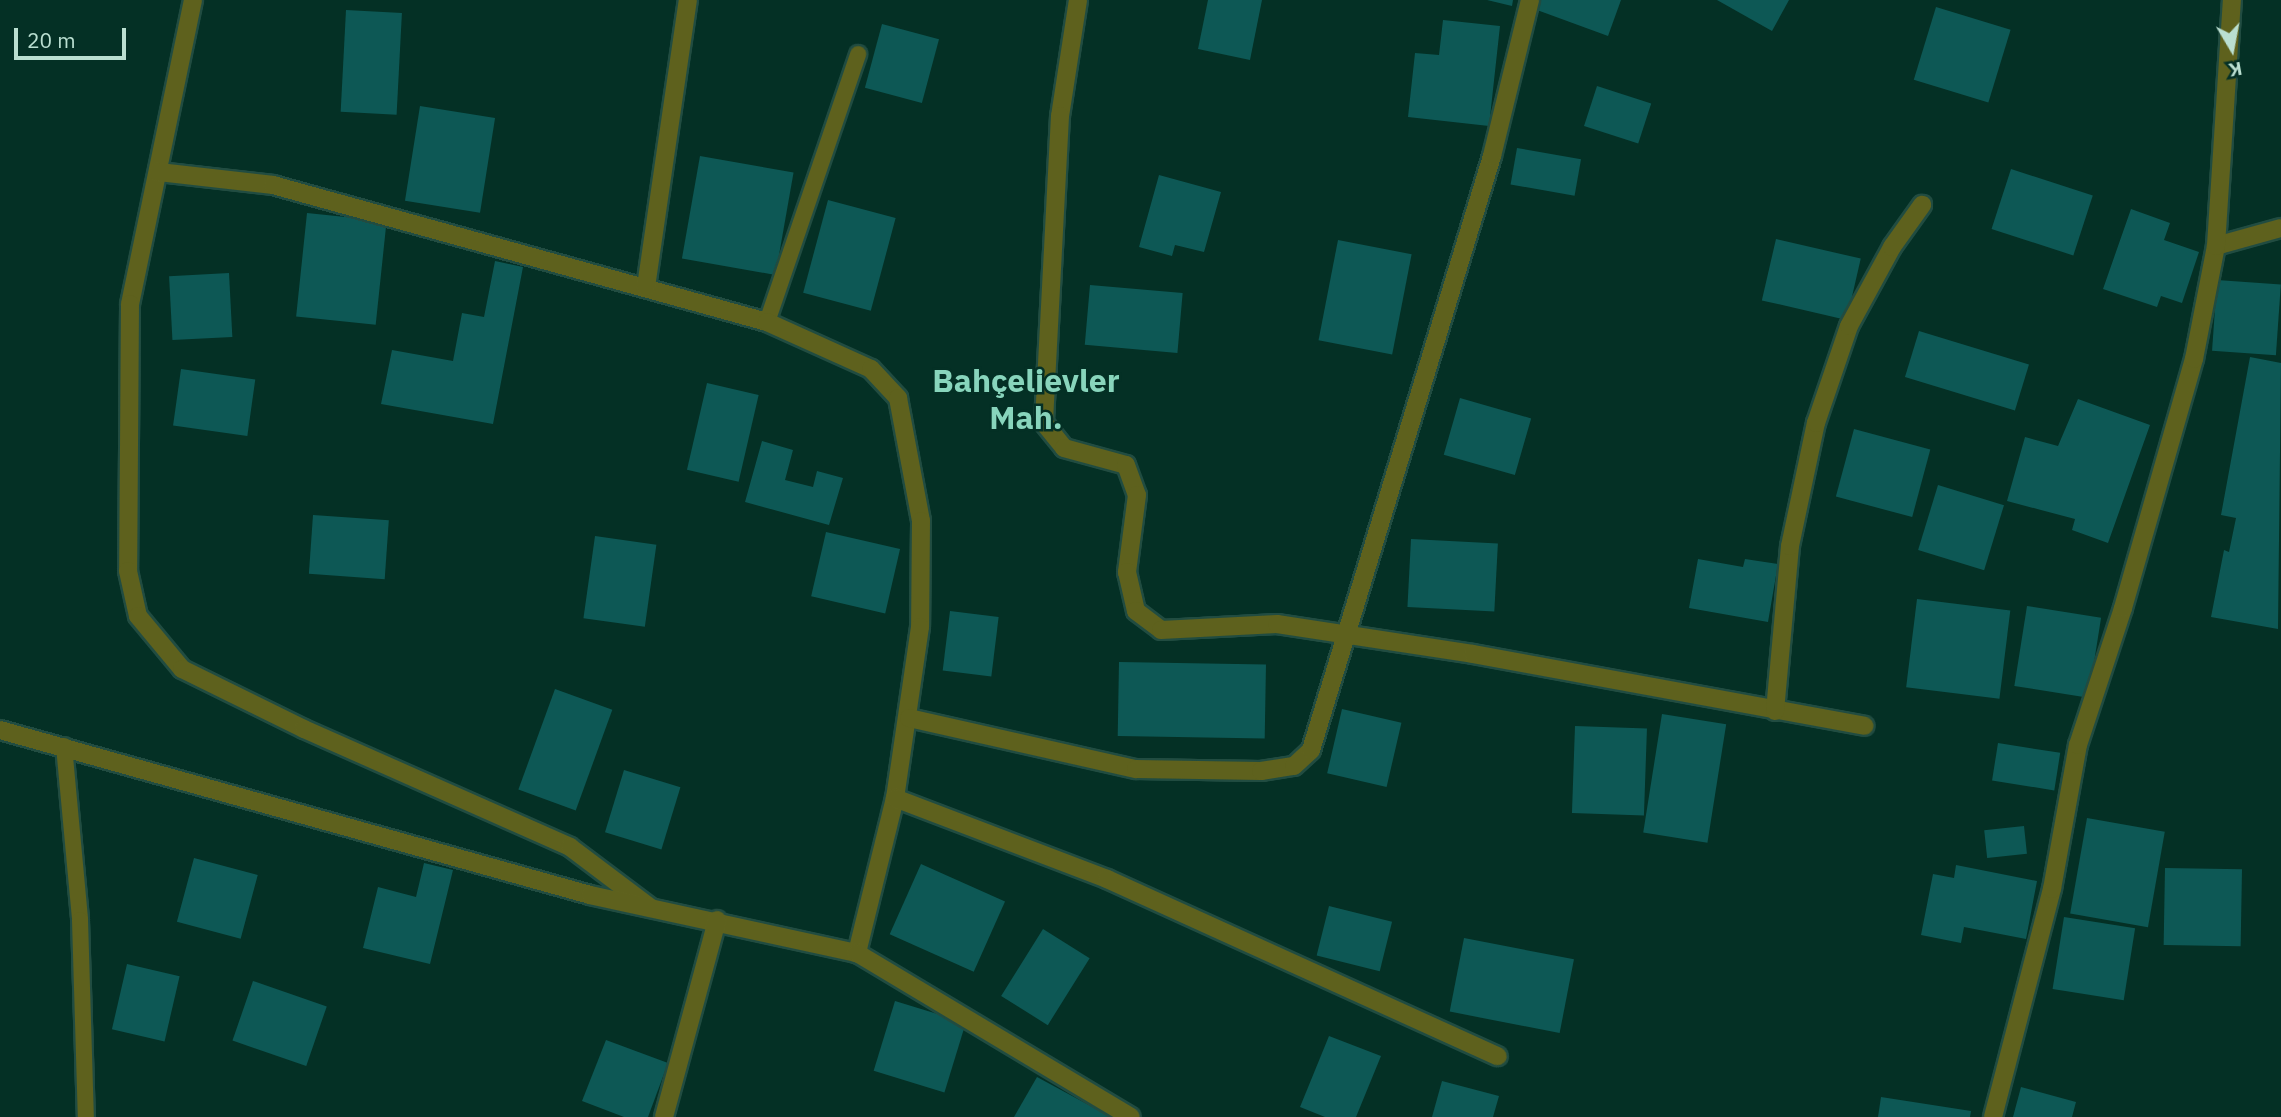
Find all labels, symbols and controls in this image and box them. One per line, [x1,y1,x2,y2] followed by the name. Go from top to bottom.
[18,14,130,58] scale bar
[2197,14,2267,84] north arrow
[27,26,76,54] text: 20 m
[2227,57,2244,83] text: K
[932,362,1120,437] district label: Bahçelievler Mah.

